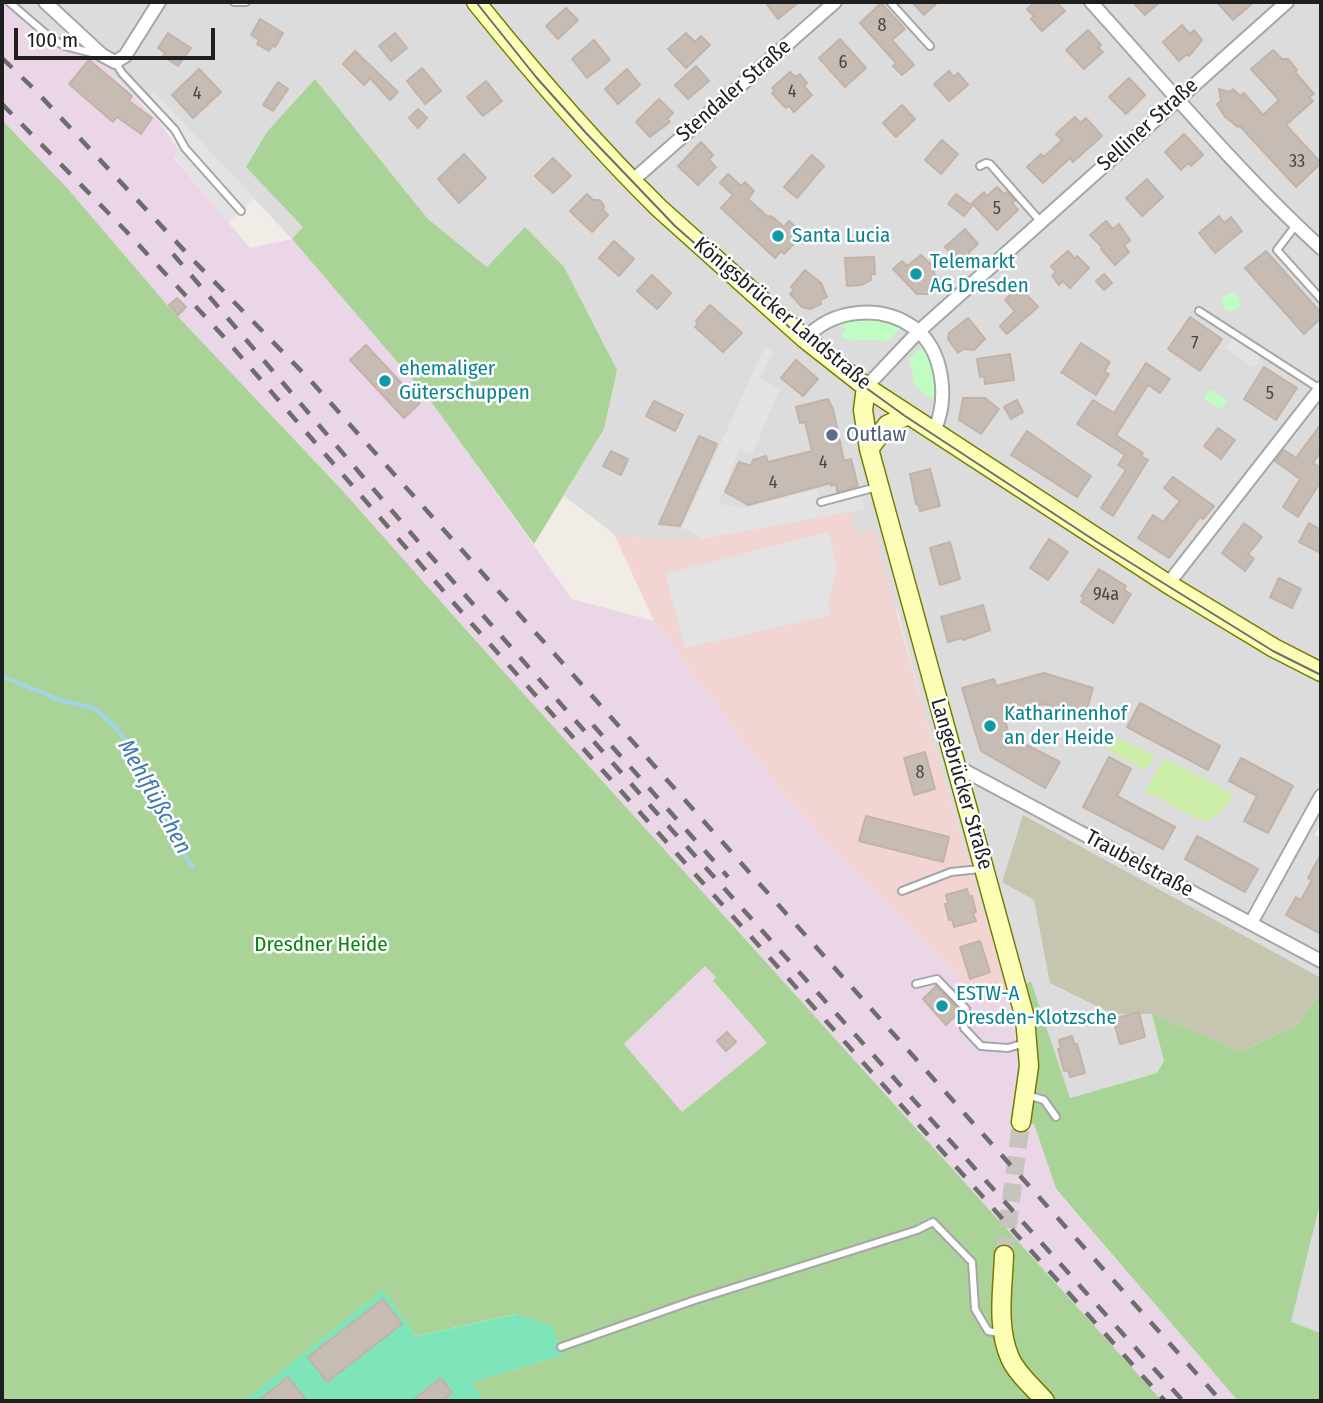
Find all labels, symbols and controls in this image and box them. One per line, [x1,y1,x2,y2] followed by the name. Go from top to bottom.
[18,14,219,58] scale bar
[878,15,886,37] house number: 8
[27,27,78,53] text: 100 m
[672,34,796,148] street label: Stendaler Straße
[839,52,847,74] house number: 6
[1092,73,1204,177] street label: Selliner Straße
[788,81,796,103] house number: 4
[193,83,201,105] house number: 4
[1289,151,1305,173] house number: 33
[993,198,1001,220] house number: 5
[792,223,890,249] place label: Santa Lucia
[770,228,786,244] marker: Santa Lucia
[688,232,876,396] street label: Königsbrücker Landstraße
[930,249,1029,299] place label: Telemarkt AG Dresden
[908,266,924,282] marker: Telemarkt AG Dresden
[1191,333,1199,355] house number: 7
[399,356,530,406] place label: ehemaliger Güterschuppen
[377,373,393,389] marker: ehemaliger Güterschuppen
[1266,383,1274,405] house number: 5
[846,422,906,448] place label: Outlaw
[824,427,840,443] marker: Outlaw
[819,452,827,474] house number: 4
[769,472,777,494] house number: 4
[1093,584,1119,606] house number: 94a
[924,695,998,873] street label: Langebrücker Straße
[1004,701,1127,751] place label: Katharinenhof an der Heide
[982,718,998,734] marker: Katharinenhof an der Heide
[111,735,197,859] water label: Mehlflüßchen
[916,762,924,784] house number: 8
[1081,825,1197,903] street label: Traubelstraße
[254,932,388,958] park label: Dresdner Heide
[956,981,1117,1031] place label: ESTW-A Dresden-Klotzsche
[934,998,950,1014] marker: ESTW-A Dresden-Klotzsche

